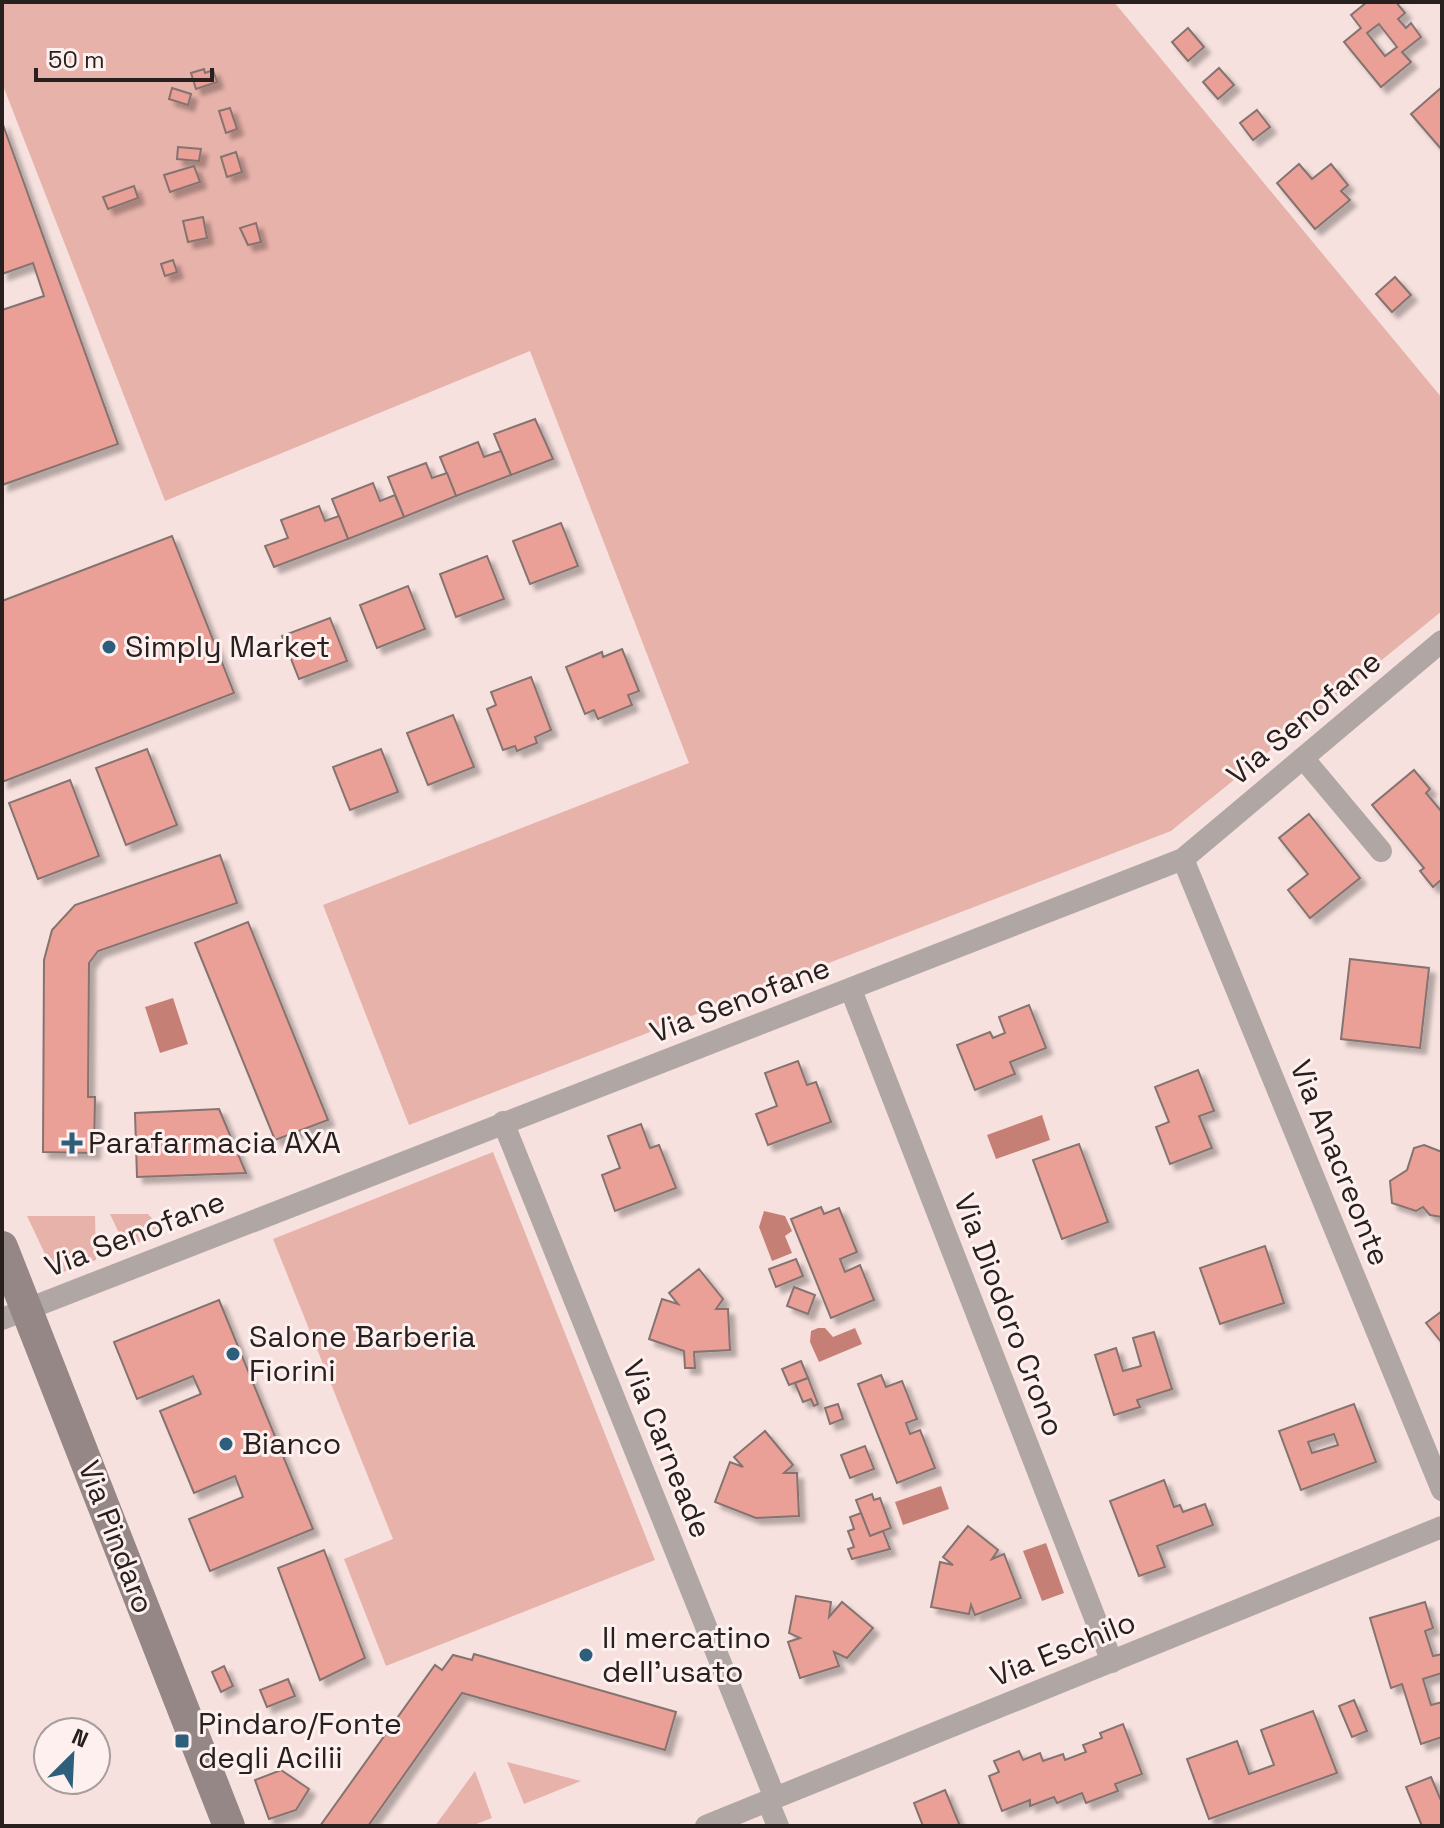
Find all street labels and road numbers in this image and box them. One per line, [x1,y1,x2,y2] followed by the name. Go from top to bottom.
[1218,642,1389,794] street label: Via Senofane
[644,947,835,1052] street label: Via Senofane
[1281,1054,1399,1271] street label: Via Anacreonte
[39,1181,230,1286] street label: Via Senofane
[945,1188,1074,1442] street label: Via Diodoro Crono
[614,1354,721,1544] street label: Via Carneade
[69,1455,163,1619] street label: Via Pindaro
[985,1602,1141,1695] street label: Via Eschilo

